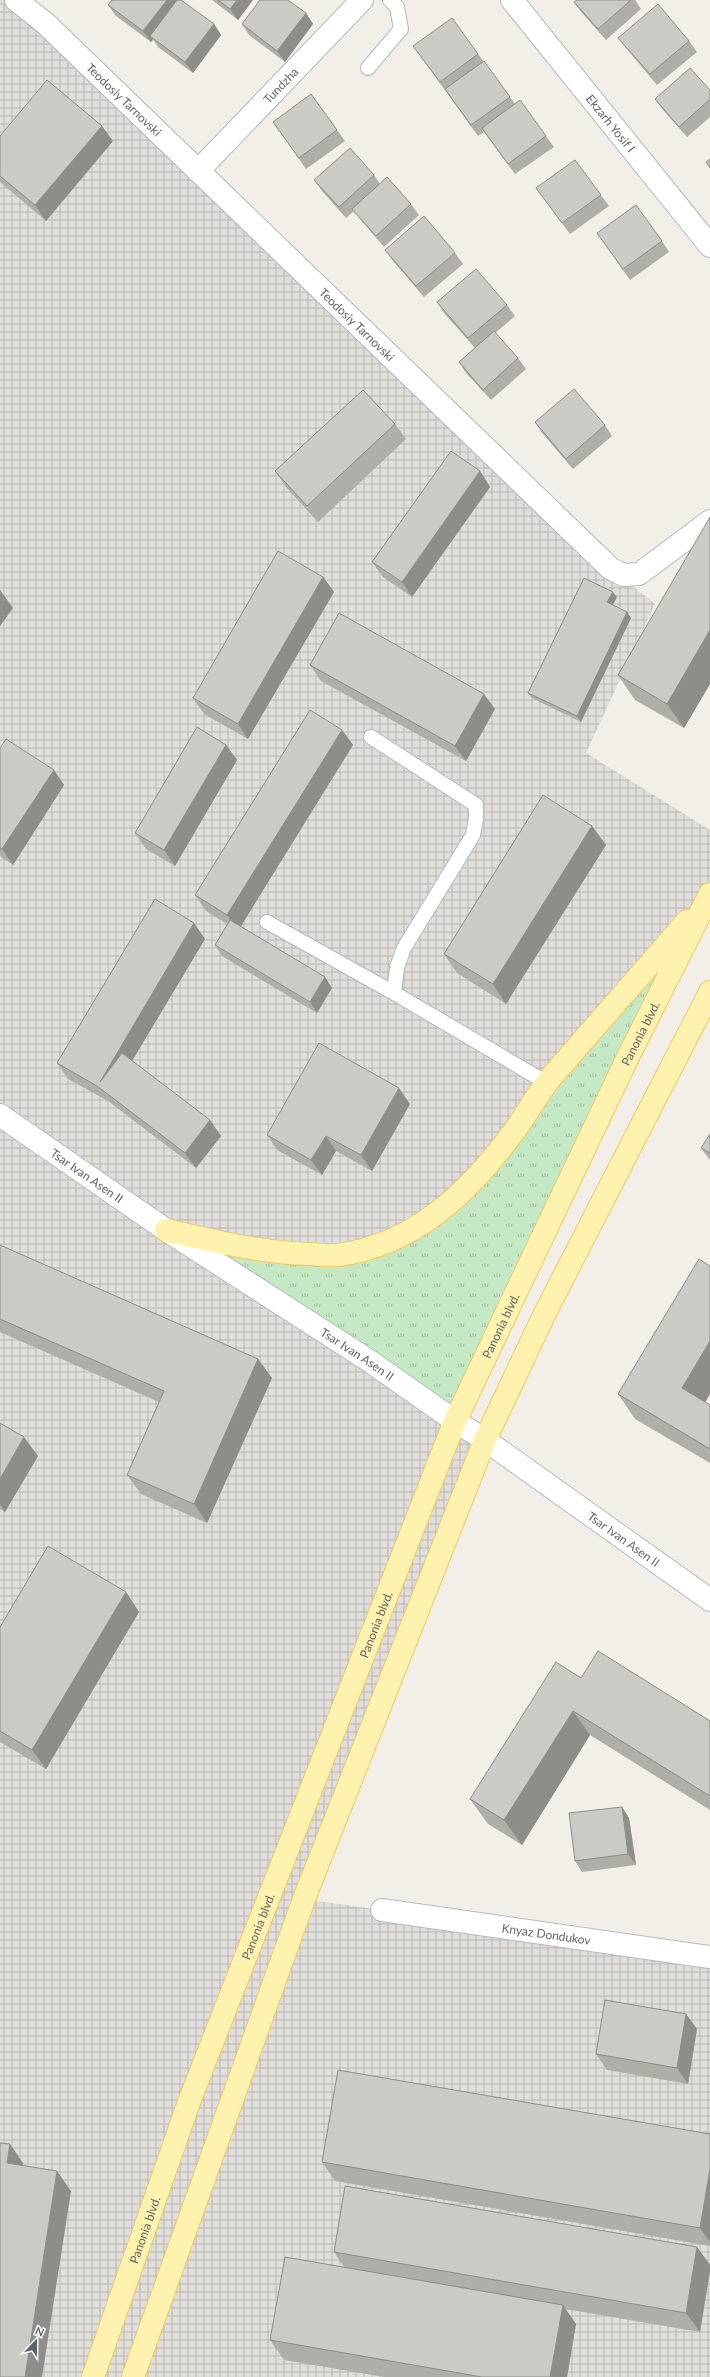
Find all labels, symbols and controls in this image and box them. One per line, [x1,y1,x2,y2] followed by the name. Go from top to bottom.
[83,60,165,139] street label: Teodosiy Tarnovski
[260,64,301,106] street label: Tundzha
[583,91,639,155] street label: Ekzarh Yosif I
[317,285,398,364] street label: Teodosiy Tarnovski
[618,998,663,1068] street label: Panonia blvd.
[48,1145,126,1206] street label: Tsar Ivan Asen II
[478,1290,522,1361] street label: Panonia blvd.
[318,1324,397,1384] street label: Tsar Ivan Asen II
[585,1508,663,1570] street label: Tsar Ivan Asen II
[356,1589,395,1660] street label: Panonia blvd.
[238,1891,278,1962] street label: Panonia blvd.
[501,1920,593,1947] street label: Knyaz Dondukov
[126,2194,163,2265] street label: Panonia blvd.
[16,2321,56,2361] north arrow
[34,2324,46,2339] text: N

